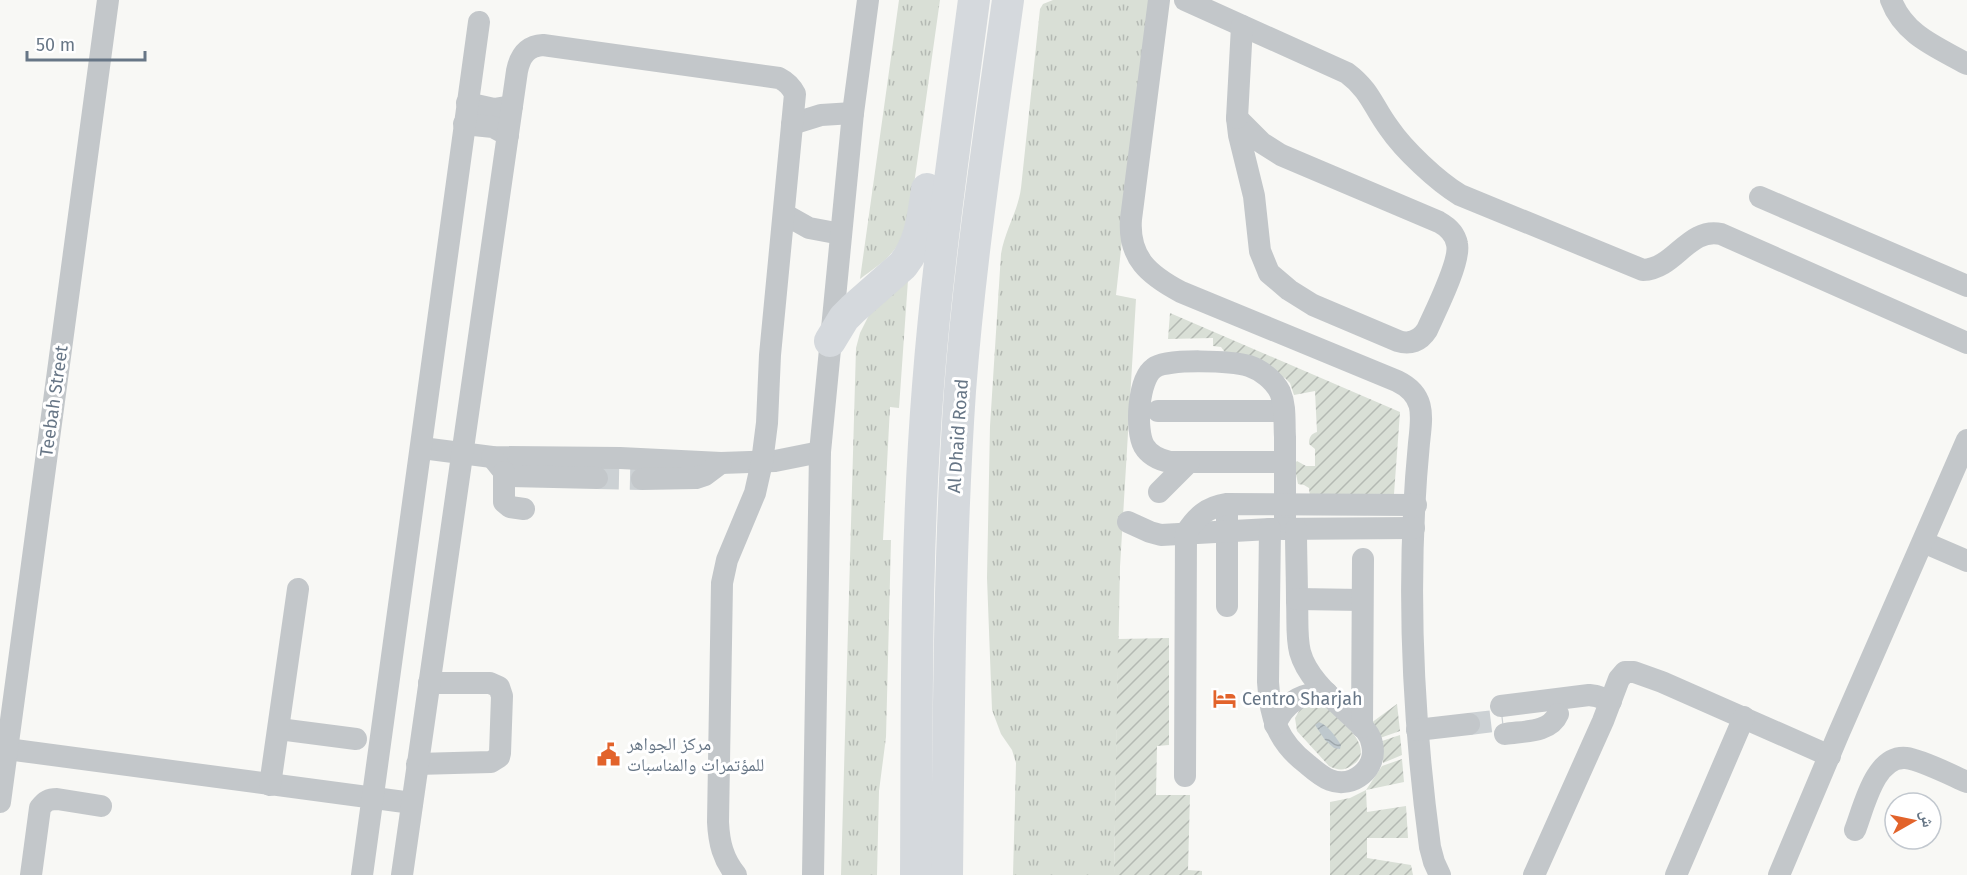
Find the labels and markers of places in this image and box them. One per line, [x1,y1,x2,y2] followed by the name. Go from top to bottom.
[1211,686,1237,712] hotel icon: Centro Sharjah
[1242,688,1363,710] place label: Centro Sharjah
[626,733,764,776] place label: مركز الجواهر للمؤتمرات والمناسبات
[596,741,622,767] public building icon: مركز الجواهر للمؤتمرات والمناسبات

